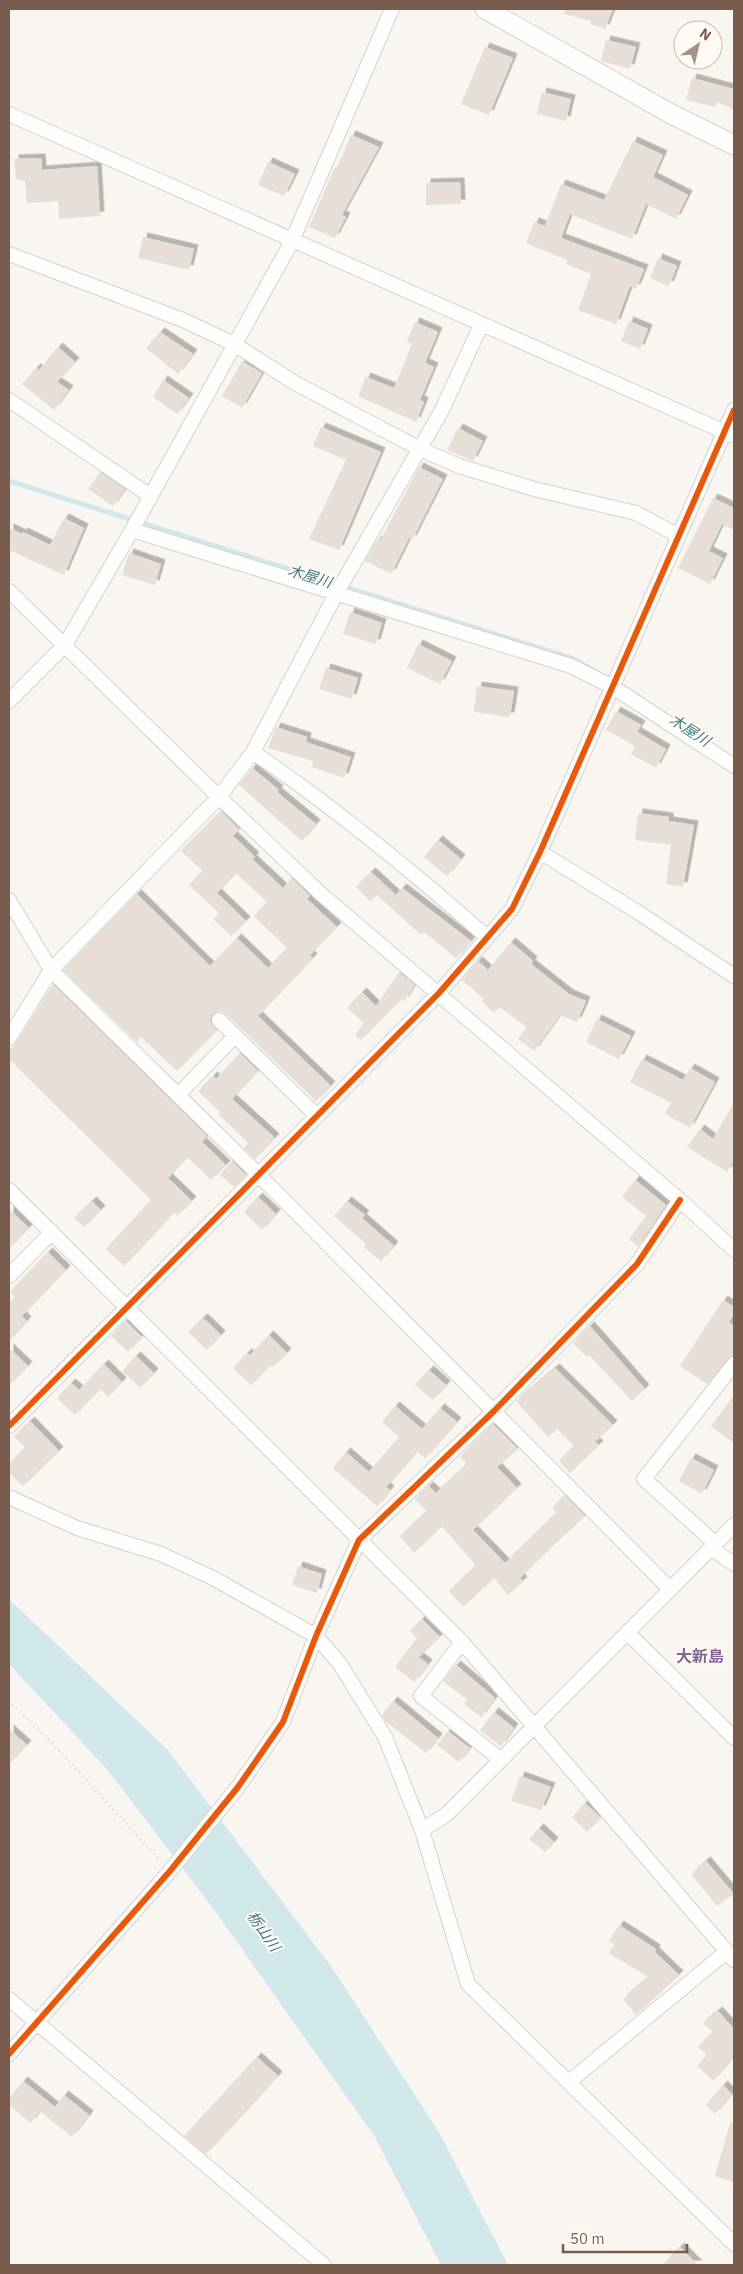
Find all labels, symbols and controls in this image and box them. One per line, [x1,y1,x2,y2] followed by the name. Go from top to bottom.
[673,20,723,70] north arrow
[696,24,715,45] text: N
[286,560,336,592] water label: 木屋川
[666,710,716,751] water label: 木屋川
[676,1646,724,1666] district label: 大新島
[243,1907,286,1957] water label: 栃山川
[563,2222,687,2254] scale bar
[570,2229,605,2248] text: 50 m

